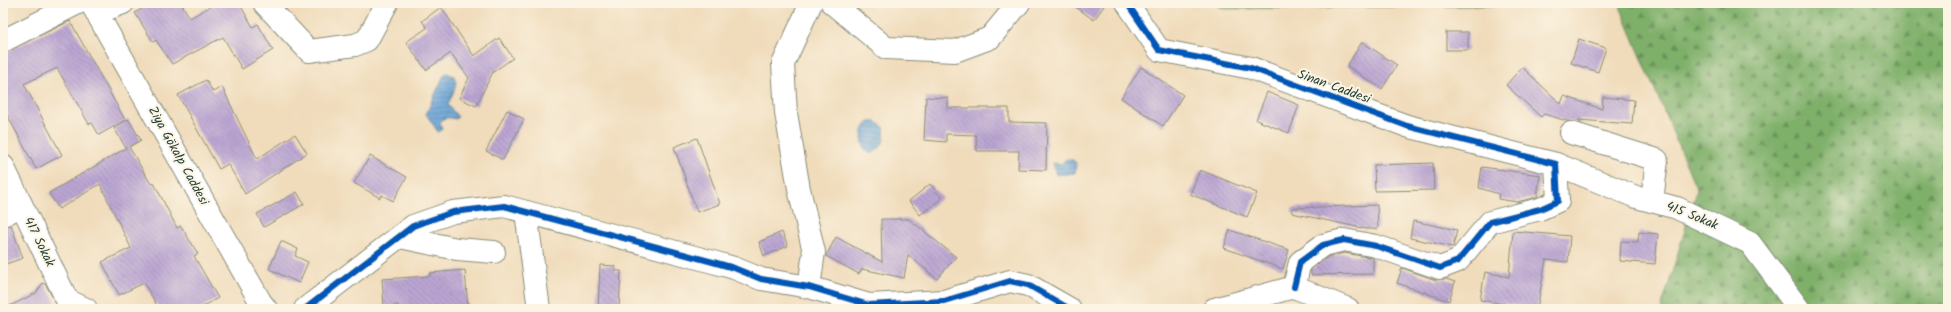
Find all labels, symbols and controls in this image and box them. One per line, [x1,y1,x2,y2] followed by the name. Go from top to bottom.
[1294,64,1374,110] street label: Sinan Caddesi
[142,103,214,210] street label: Ziya Gökalp Caddesi
[1663,196,1722,236] street label: 415 Sokak
[18,213,61,271] street label: 417 Sokak

